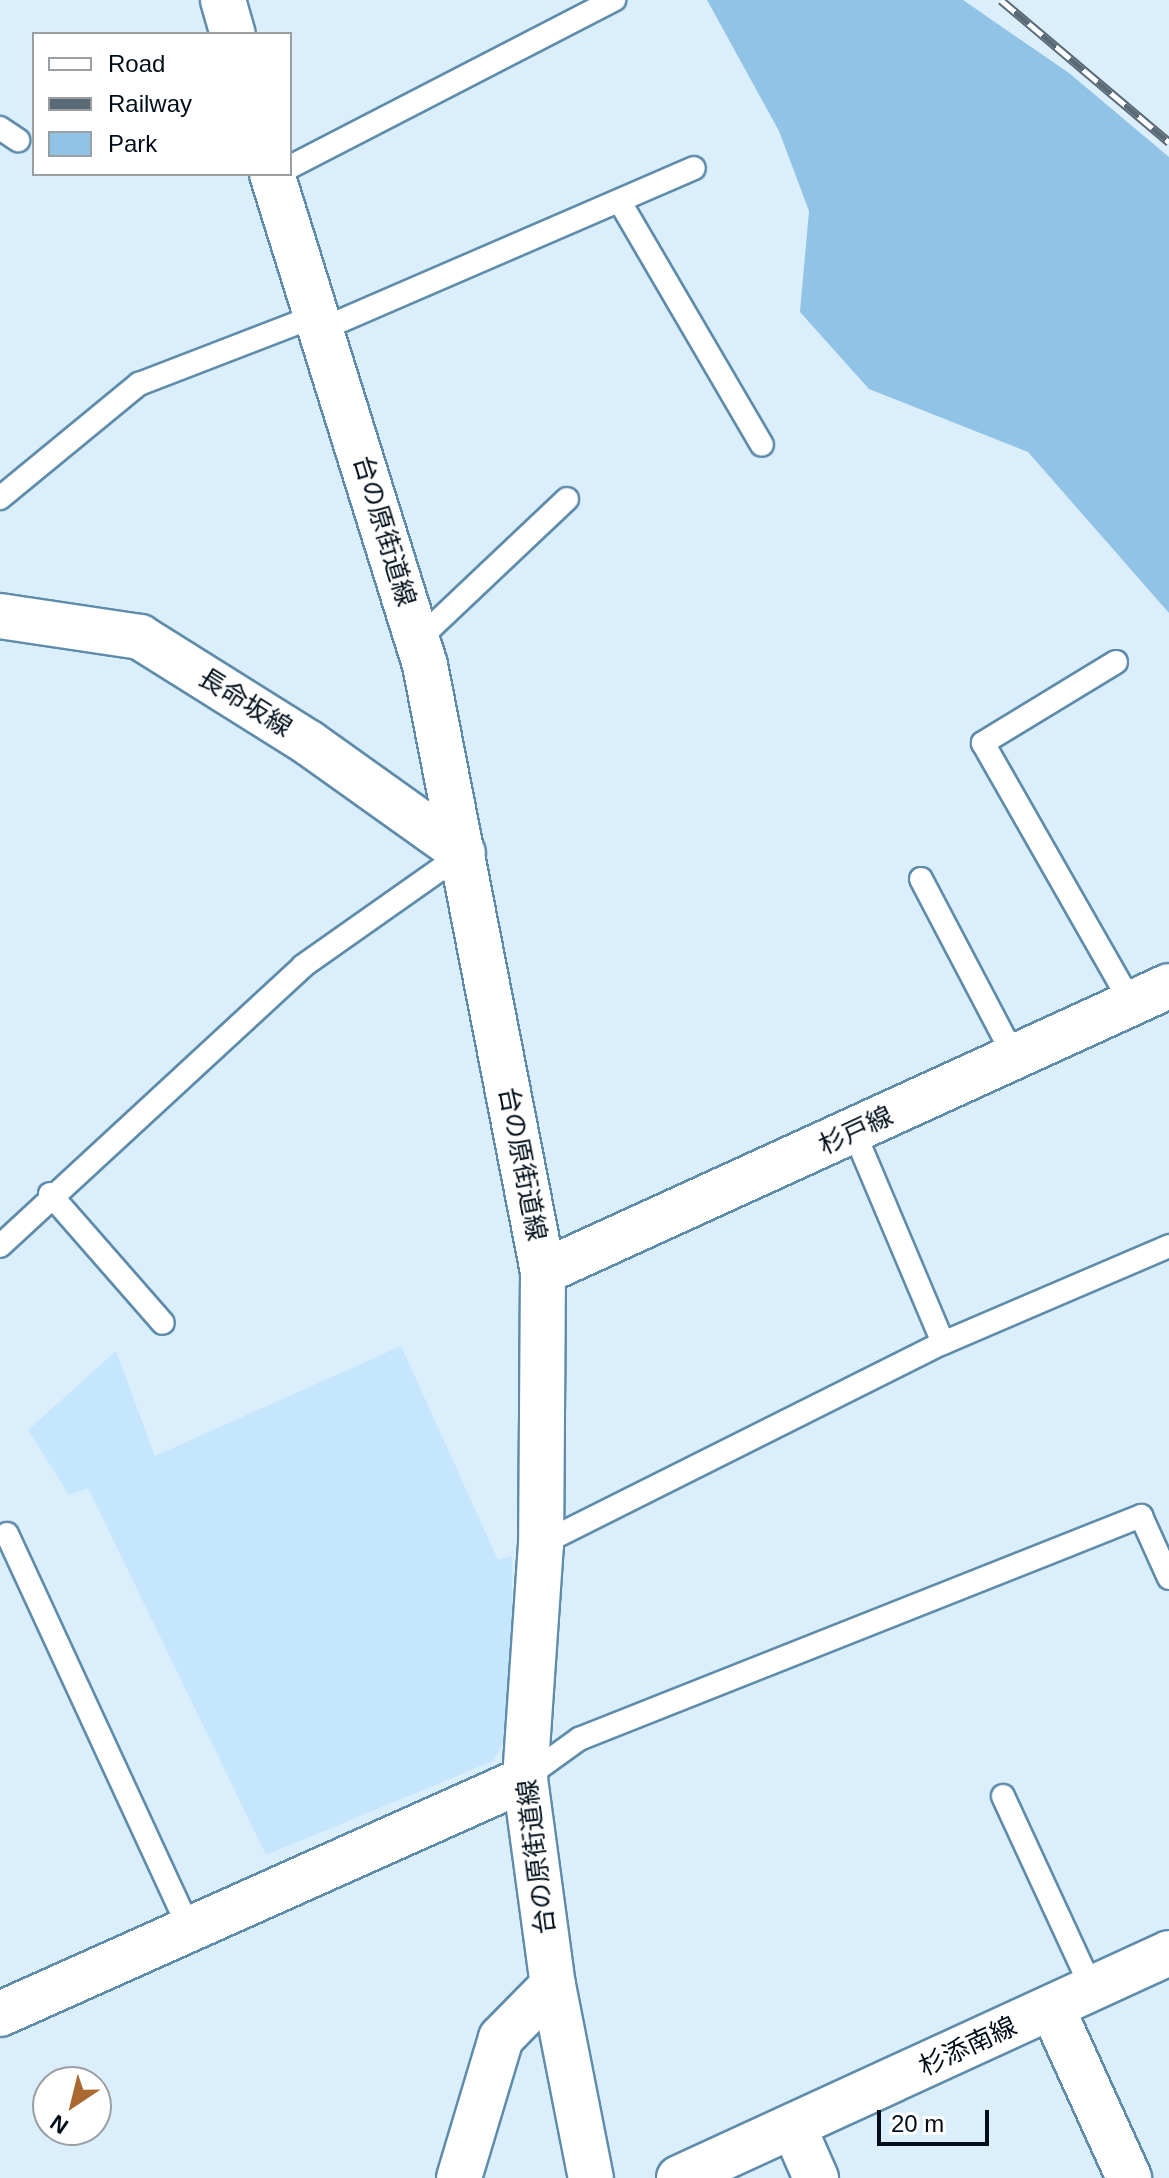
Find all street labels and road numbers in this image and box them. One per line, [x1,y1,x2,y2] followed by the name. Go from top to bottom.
[346,452,422,610] street label: 台の原街道線
[193,662,297,744] street label: 長命坂線
[492,1084,552,1244] street label: 台の原街道線
[814,1100,898,1162] street label: 杉戸線
[512,1778,562,1936] street label: 台の原街道線
[914,2011,1022,2083] street label: 杉添南線

